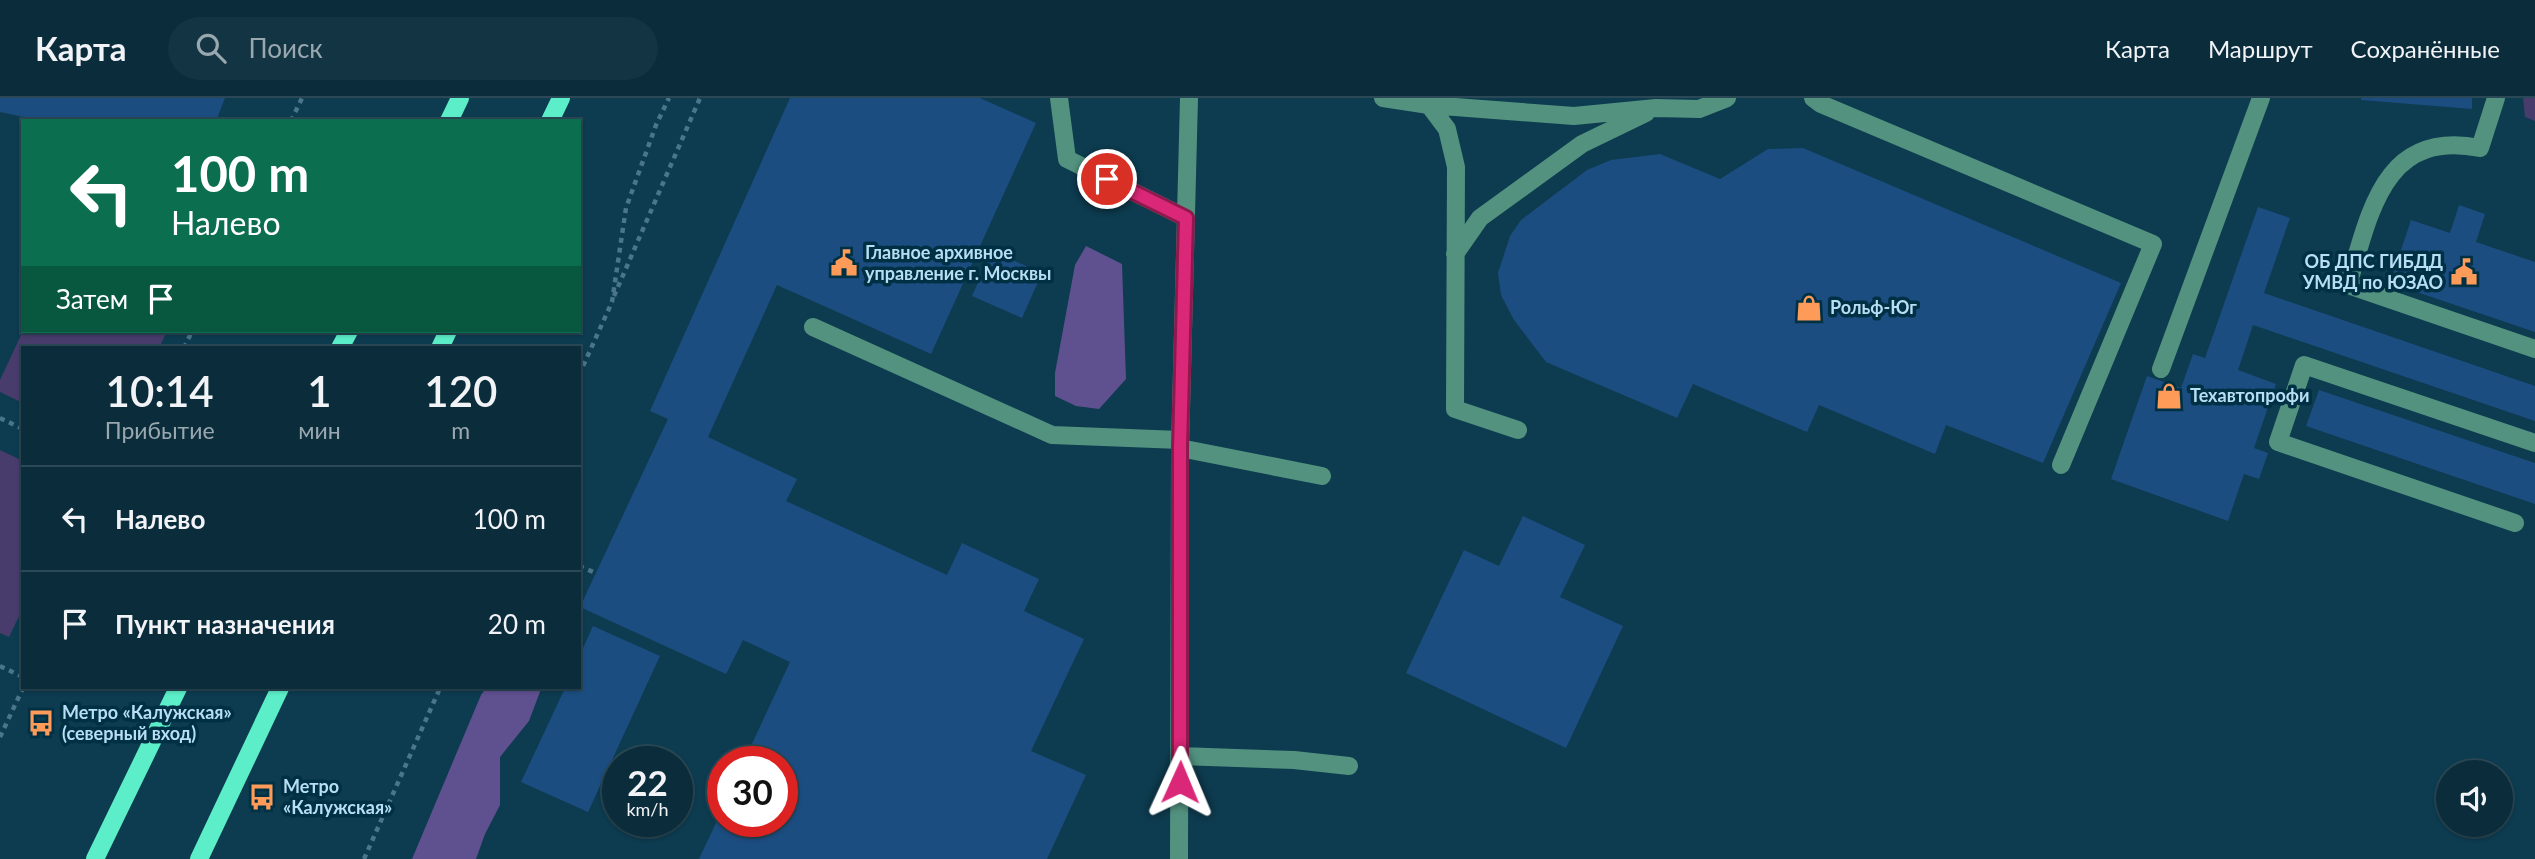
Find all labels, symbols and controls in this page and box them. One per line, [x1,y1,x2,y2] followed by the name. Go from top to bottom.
[168,17,658,80] search box
[35,28,126,68] text: Карта
[192,29,230,67] icon: search
[248,32,323,64] text: Поиск
[2105,34,2170,63] text: Карта
[2208,34,2313,63] text: Маршрут
[2351,34,2500,63] text: Сохранённые
[171,144,309,202] text: 100 m
[56,147,147,238] icon: left
[1077,149,1137,209] pin
[1088,160,1126,198] icon: arrive
[171,203,281,242] text: Налево
[865,241,1051,284] place label: Главное архивное управление г. Москвы
[829,248,859,278] public building icon: Главное архивное управление г. Москвы
[2302,250,2443,293] place label: ОБ ДПС ГИБДД УМВД по ЮЗАО
[2449,257,2479,287] public building icon: ОБ ДПС ГИБДД УМВД по ЮЗАО
[142,280,180,318] icon: arrive
[56,283,128,315] text: Затем
[1794,293,1824,323] shop icon: Рольф-Юг
[1830,296,1917,318] place label: Рольф-Юг
[106,366,214,416] text: 10:14
[307,366,332,416] text: 1
[424,366,497,416] text: 120
[2154,381,2184,411] shop icon: Техавтопрофи
[2190,384,2309,406] place label: Техавтопрофи
[105,416,215,444] text: Прибытие
[298,416,341,444] text: мин
[451,416,470,444] text: m
[56,500,94,538] icon: left
[115,503,205,535] text: Налево
[473,503,546,535] text: 100 m
[56,605,94,643] icon: arrive
[115,608,335,640] text: Пункт назначения
[488,608,546,640] text: 20 m
[62,701,232,744] place label: Метро «Калужская» (северный вход)
[26,708,56,738] bus stop icon: Метро «Калужская» (северный вход)
[1143,745,1217,819] position arrow
[707,746,798,837] speed limit sign: 30
[2436,760,2513,837] map controls
[2436,760,2513,837] button: sound
[627,761,668,803] text: 22
[283,775,392,818] place label: Метро «Калужская»
[247,782,277,812] bus stop icon: Метро «Калужская»
[626,798,669,820] text: km/h

